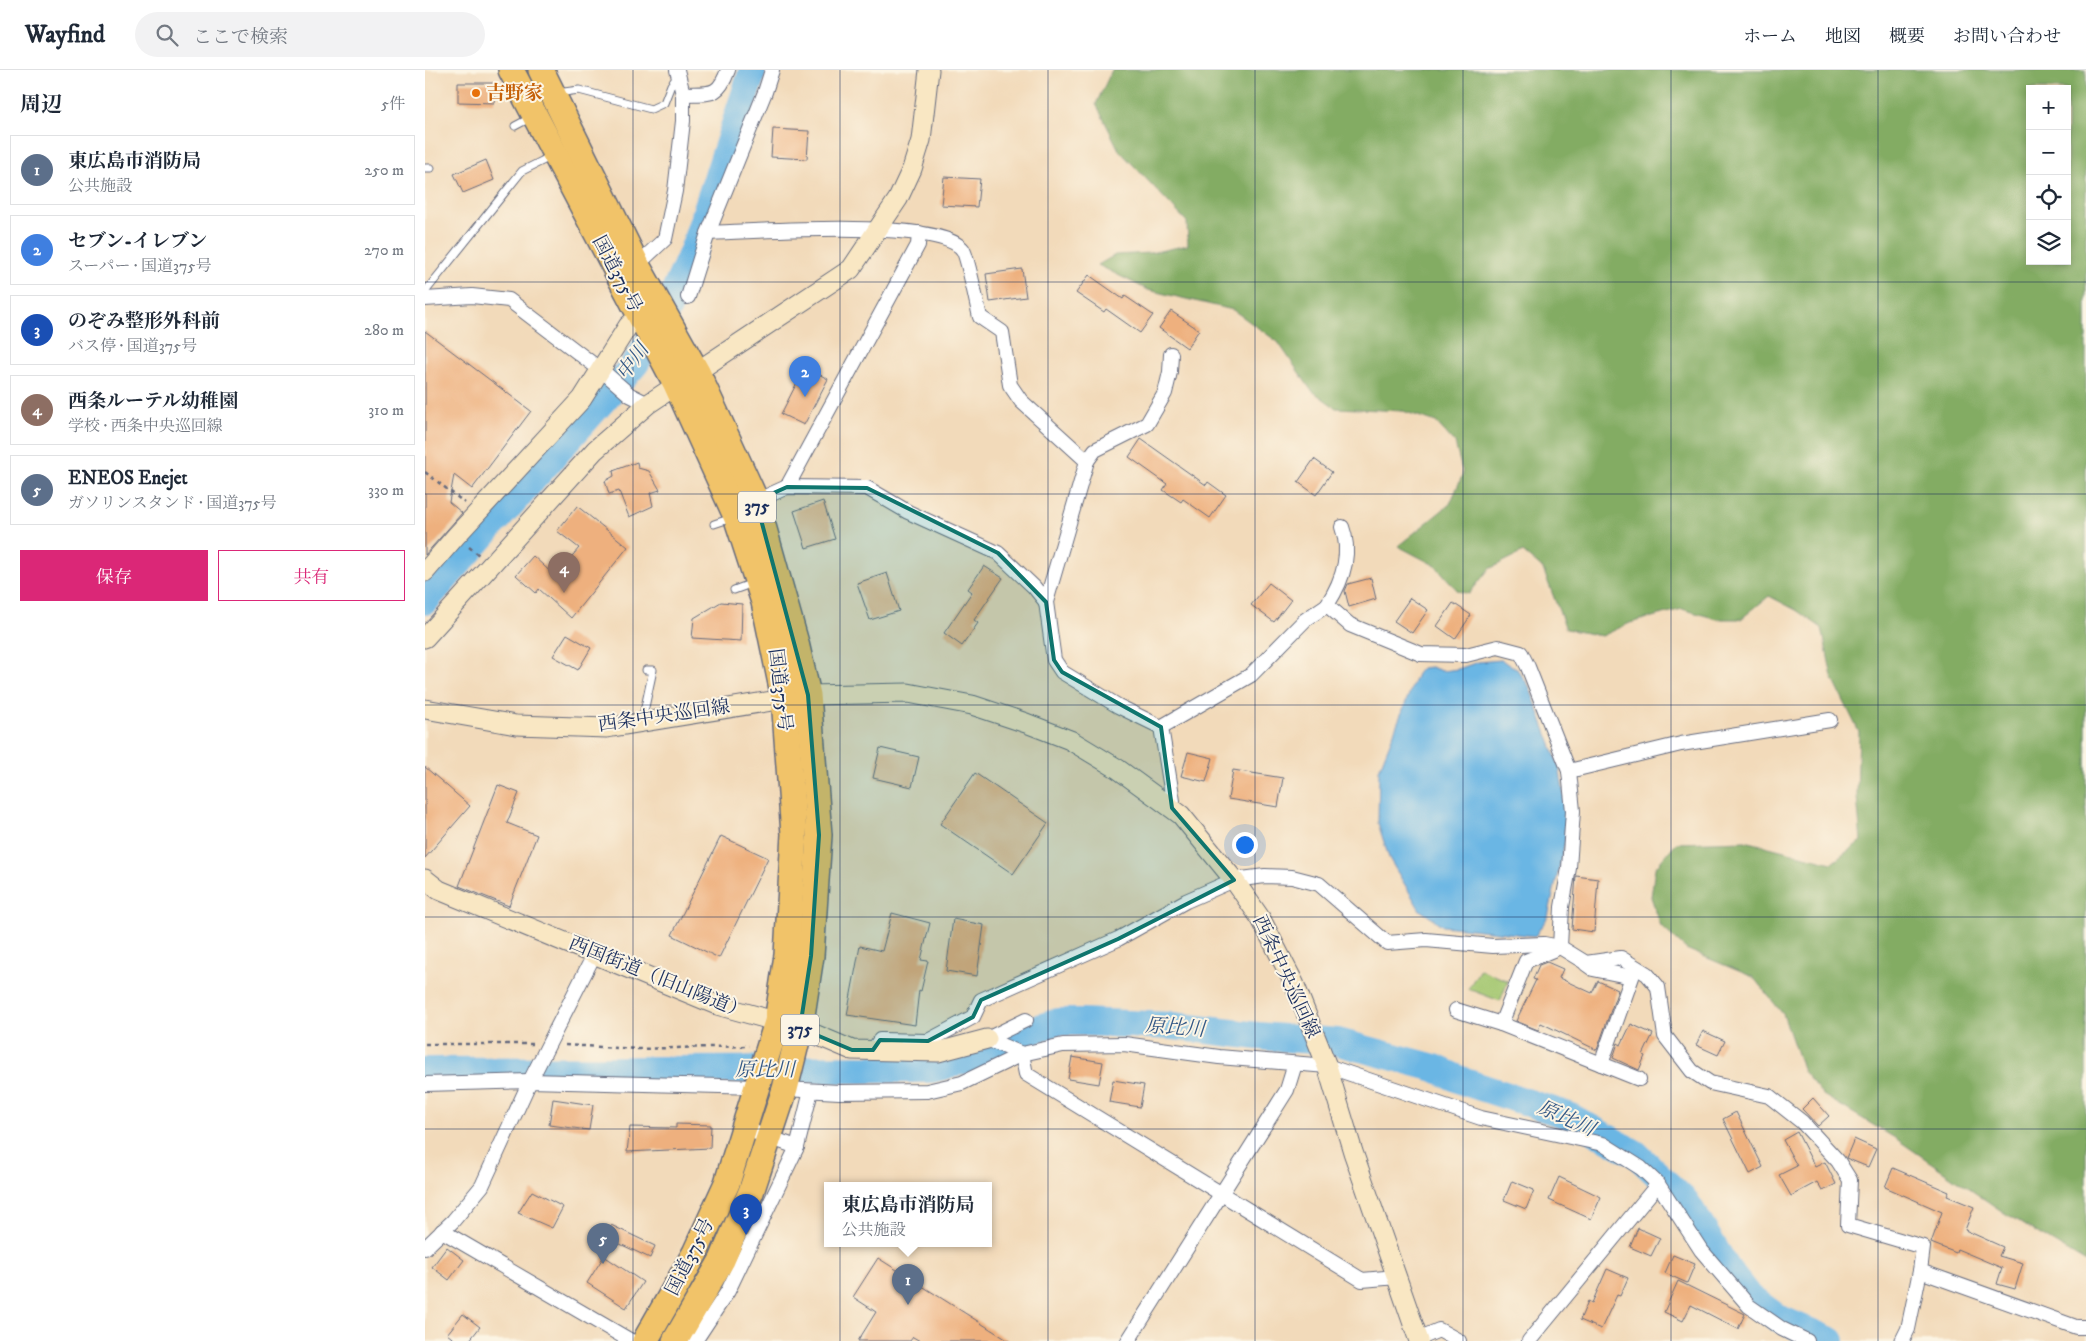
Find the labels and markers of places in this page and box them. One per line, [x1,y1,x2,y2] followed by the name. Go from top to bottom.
[486,82,543,105] place label: 吉野家
[470,87,482,99] marker: 吉野家
[789,356,821,397] pin: 2
[548,552,580,593] pin: 4
[730,1194,762,1235] pin: 3
[587,1223,619,1264] pin: 5
[892,1264,924,1305] pin: 1

